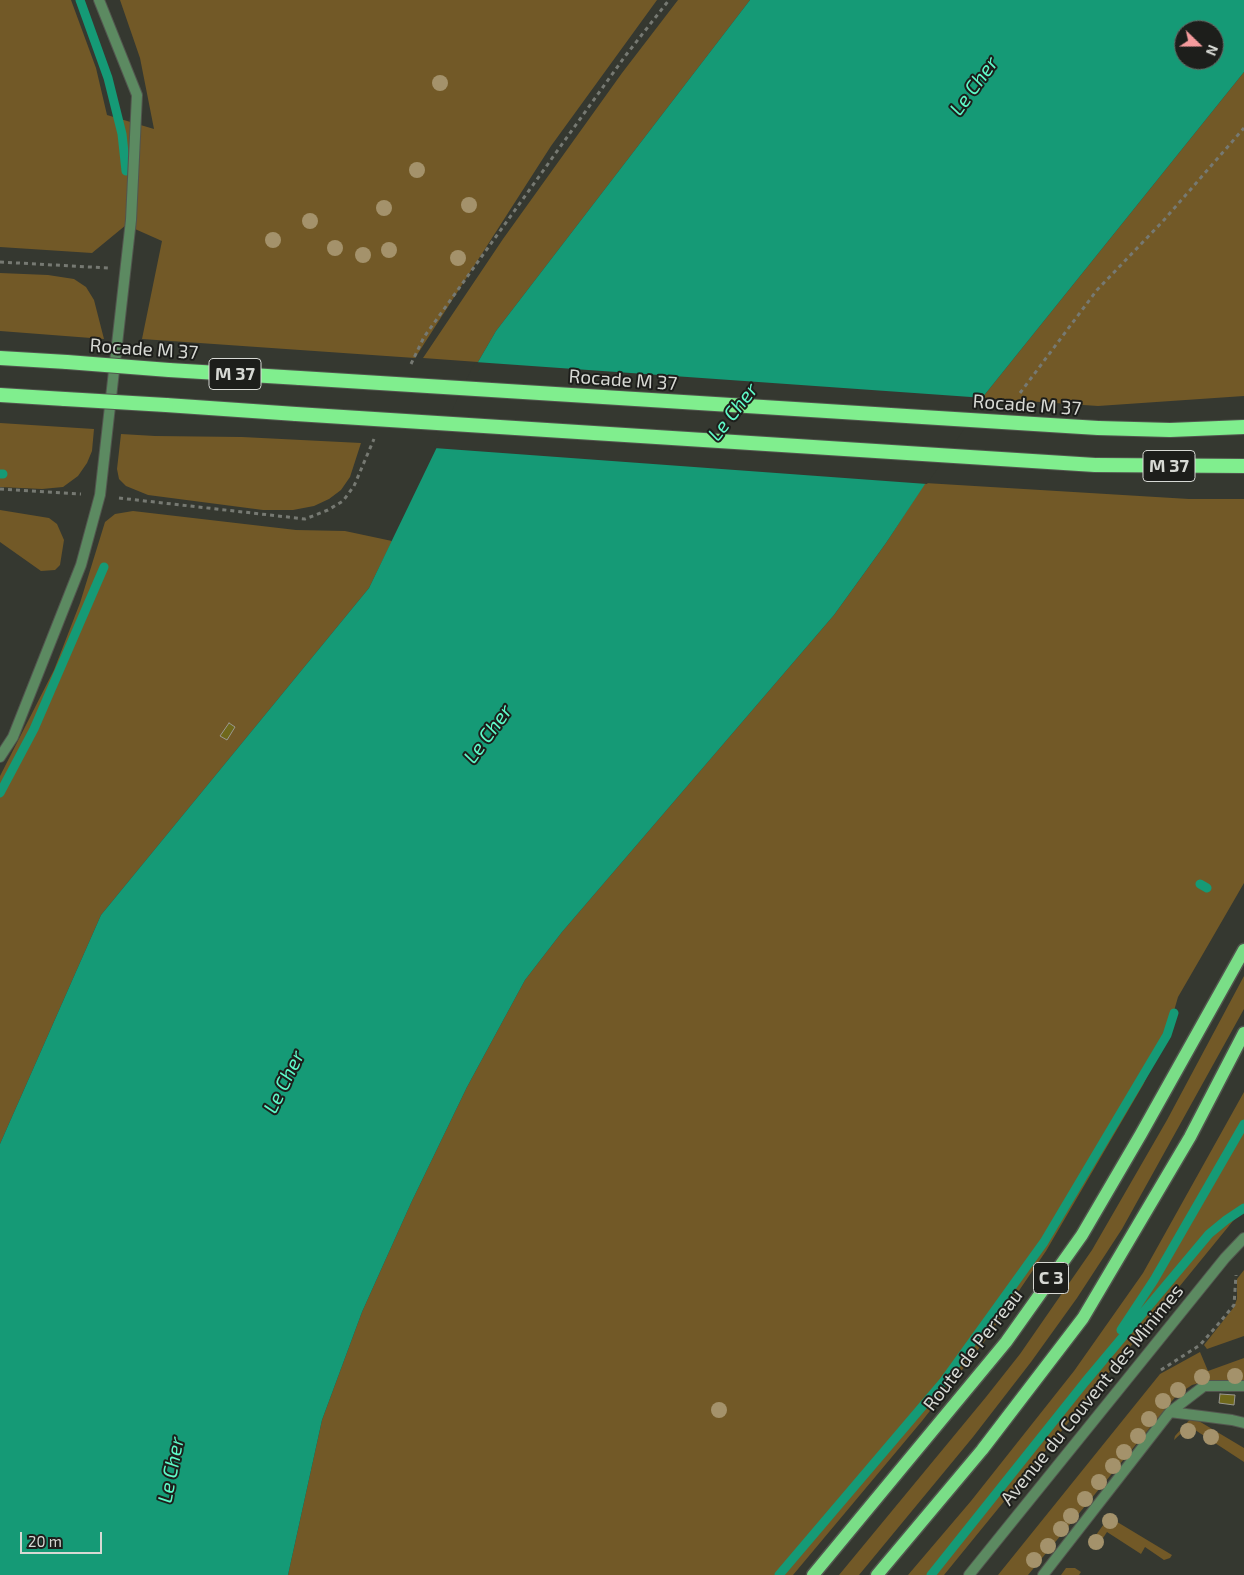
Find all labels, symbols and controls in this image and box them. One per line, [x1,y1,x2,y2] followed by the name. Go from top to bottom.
[1174,20,1224,70] north arrow
[1203,43,1222,58] text: N
[945,52,1003,120] water label: Le Cher
[89,334,199,364] street label: Rocade M 37
[209,358,261,389] road number: M 37
[568,365,678,395] street label: Rocade M 37
[703,378,763,446] water label: Le Cher
[972,390,1082,420] street label: Rocade M 37
[1143,451,1195,482] road number: M 37
[459,700,517,768] water label: Le Cher
[259,1047,309,1117] water label: Le Cher
[1034,1262,1068,1294] road number: C 3
[996,1280,1188,1510] street label: Avenue du Couvent des Minimes
[918,1285,1028,1415] street label: Route de Perreau
[153,1435,189,1505] water label: Le Cher
[22,1522,105,1554] scale bar
[28,1532,62,1550] text: 20 m

